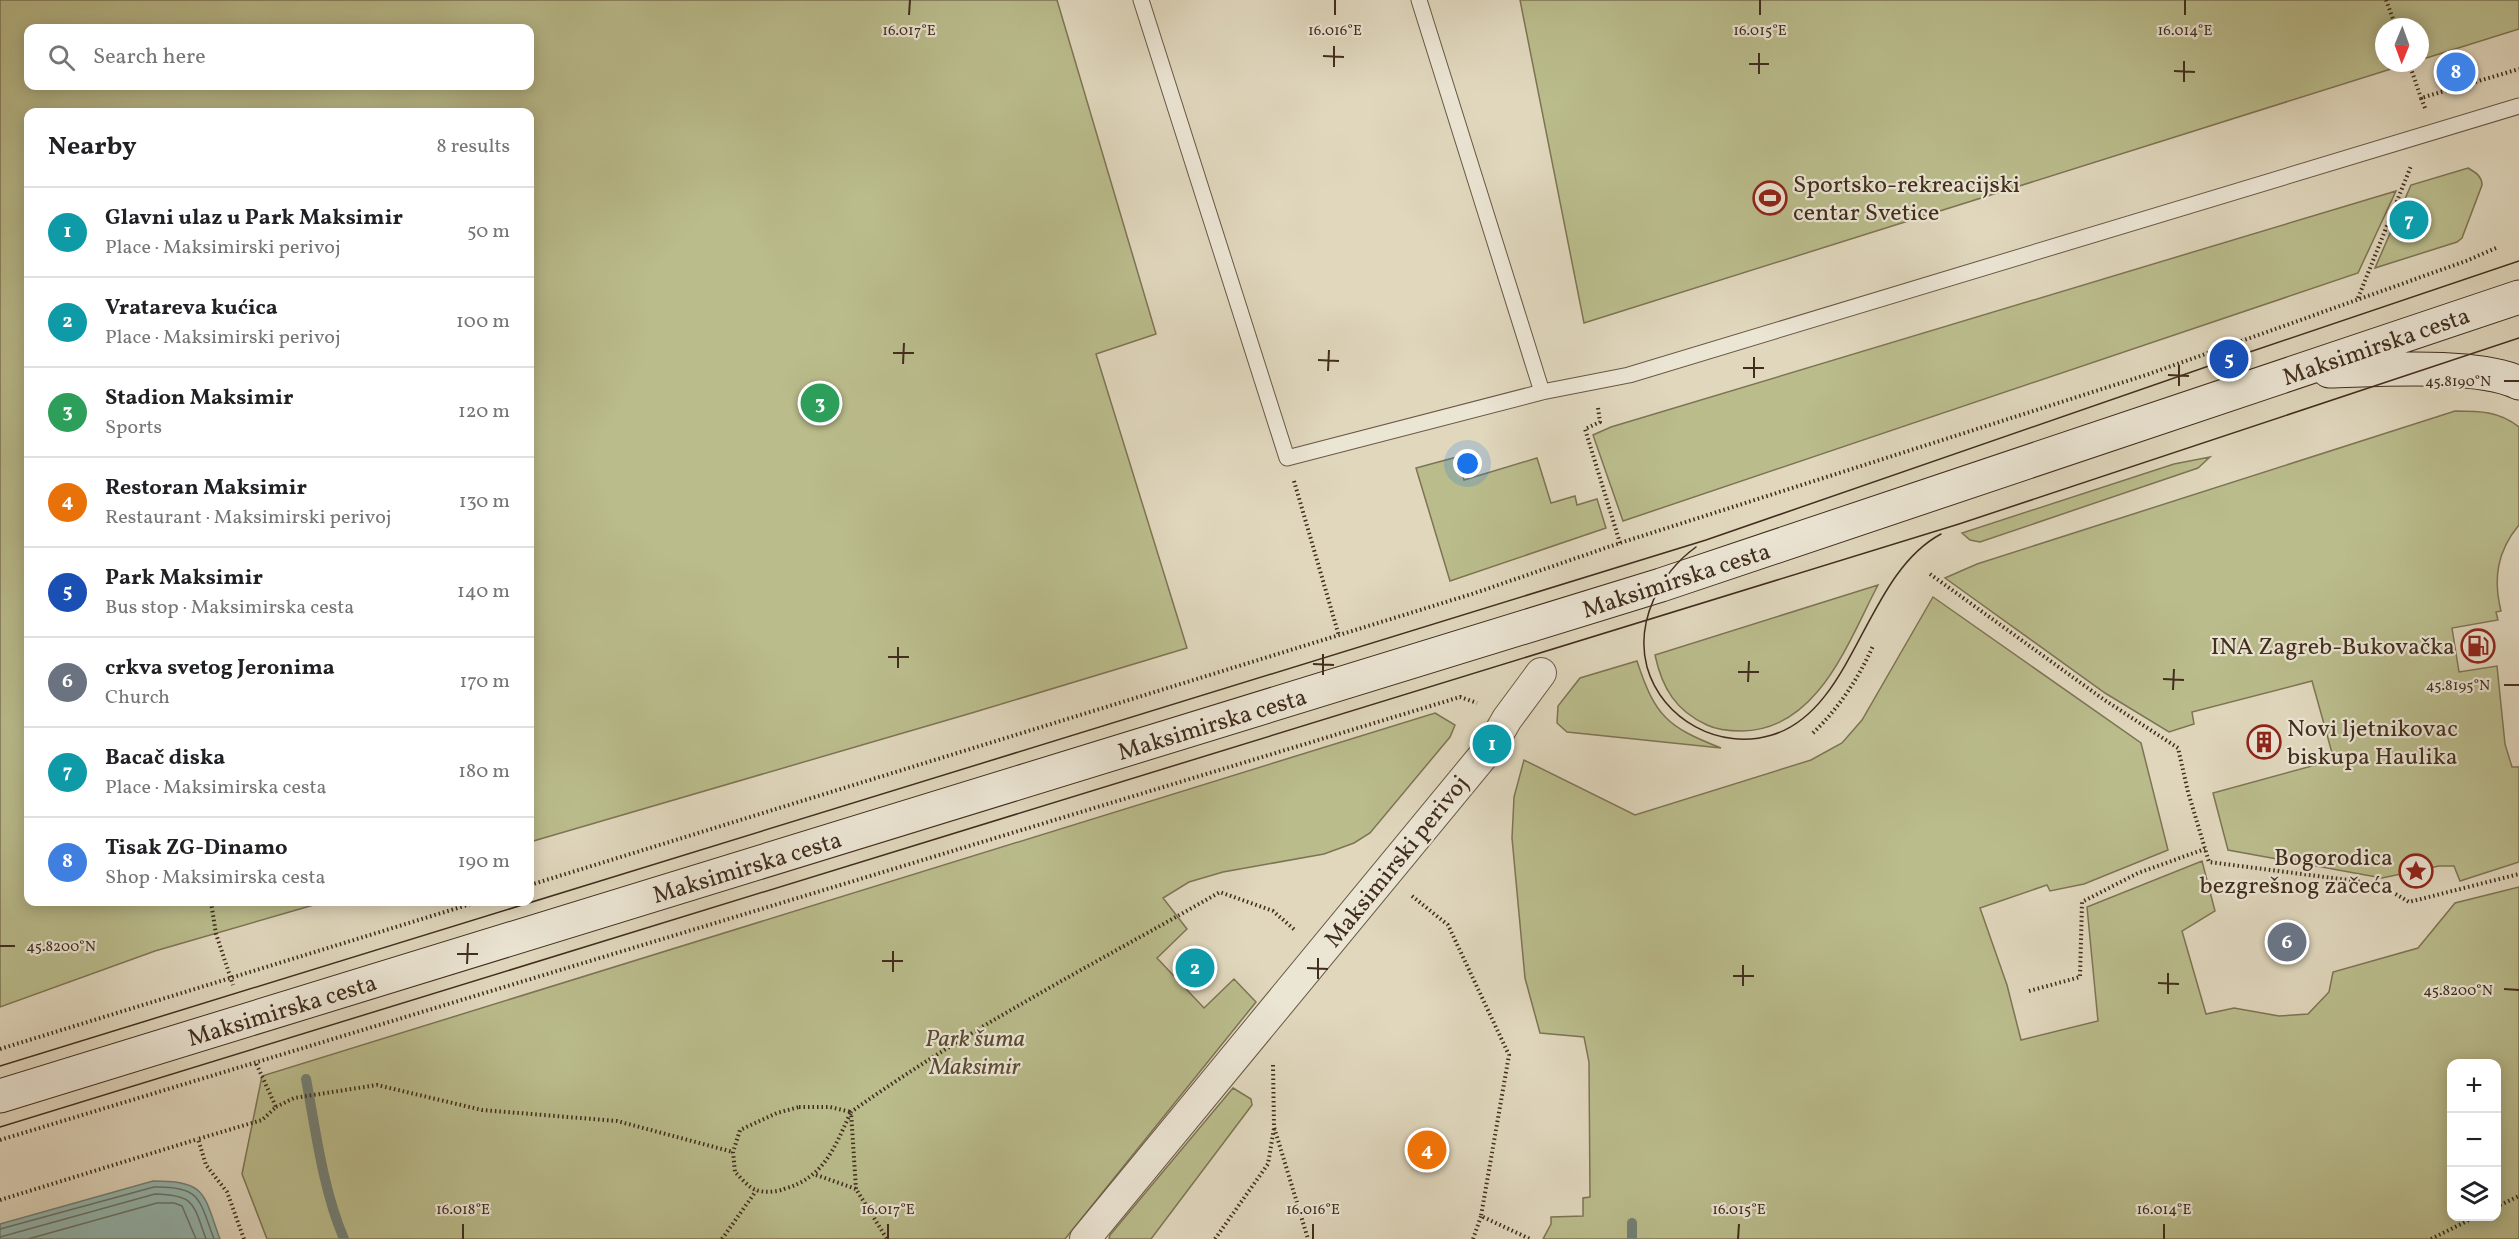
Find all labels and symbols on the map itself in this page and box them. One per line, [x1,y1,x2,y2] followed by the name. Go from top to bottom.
[2375,18,2429,72] north arrow
[882,21,936,42] text: 16.017°E
[1308,21,1362,42] text: 16.016°E
[1733,21,1787,42] text: 16.015°E
[2158,21,2212,42] text: 16.014°E
[2436,50,2476,94] pin: 8
[1793,169,2020,231] place label: Sportsko-rekreacijski centar Svetice
[1752,180,1788,216] sports icon: Sportsko-rekreacijski centar Svetice
[2390,198,2428,242] pin: 7
[2278,300,2475,396] street label: Maksimirska cesta
[2210,336,2248,382] pin: 5
[2425,372,2491,393] text: 45.8190°N
[800,380,840,426] pin: 3
[1453,449,1482,478] your location
[1578,535,1775,628] street label: Maksimirska cesta
[2460,628,2496,664] fuel station icon: INA Zagreb-Bukovačka
[2211,631,2455,665] place label: INA Zagreb-Bukovačka
[2426,676,2490,697] text: 45.8195°N
[1114,681,1311,771] street label: Maksimirska cesta
[2287,713,2458,775] place label: Novi ljetnikovac biskupa Haulika
[1472,722,1512,766] pin: 1
[2246,724,2282,760] building icon: Novi ljetnikovac biskupa Haulika
[1317,769,1478,956] street label: Maksimirski perivoj
[649,824,846,914] street label: Maksimirska cesta
[2200,842,2393,904] place label: Bogorodica bezgrešnog začeća
[2398,853,2434,889] place icon: Bogorodica bezgrešnog začeća
[2268,920,2306,964] pin: 6
[26,937,96,958] text: 45.8200°N
[1176,946,1214,990] pin: 2
[184,967,381,1057] street label: Maksimirska cesta
[2423,981,2493,1002] text: 45.8200°N
[925,1023,1025,1085] park label: Park šuma Maksimir
[1408,1128,1446,1172] pin: 4
[436,1200,490,1221] text: 16.018°E
[861,1200,915,1221] text: 16.017°E
[1286,1200,1340,1221] text: 16.016°E
[1712,1200,1766,1221] text: 16.015°E
[2137,1200,2191,1221] text: 16.014°E

